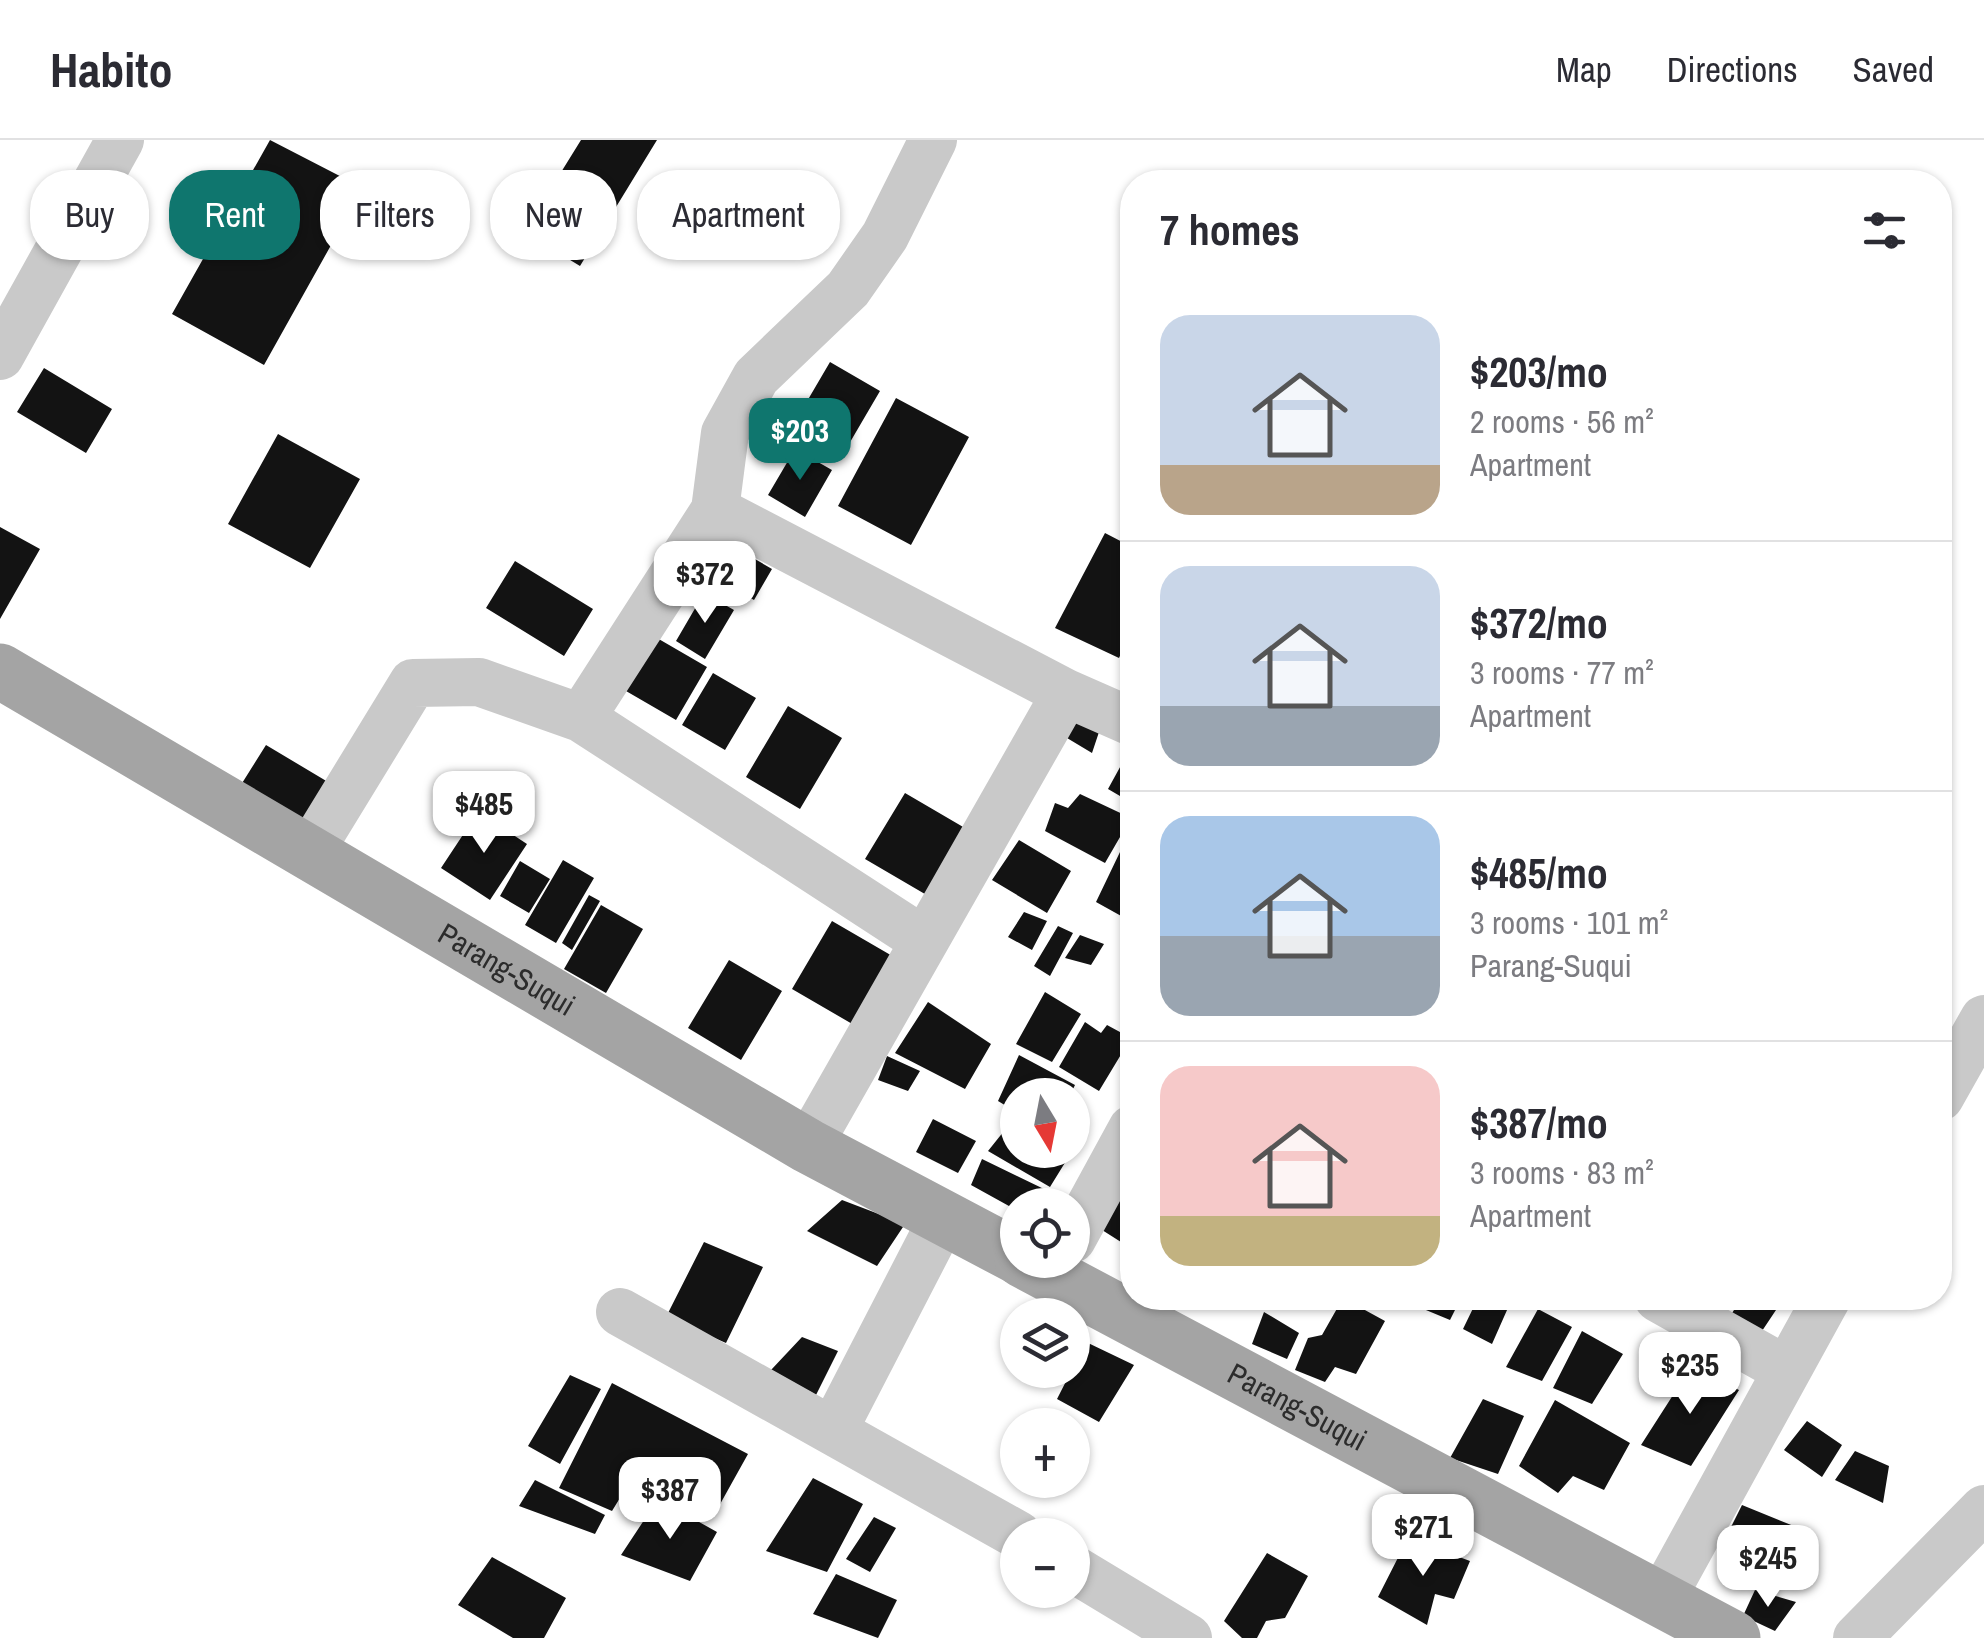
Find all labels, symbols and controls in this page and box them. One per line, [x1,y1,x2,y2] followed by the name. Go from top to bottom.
[50,37,172,102] text: Habito
[1556,46,1612,93] text: Map
[1667,46,1798,93] text: Directions
[1853,46,1934,93] text: Saved
[30,170,149,260] chip: Buy
[169,170,300,260] chip: Rent
[320,170,470,260] chip: Filters
[490,170,617,260] chip: New
[637,170,840,260] chip: Apartment
[1160,202,1300,258] text: 7 homes
[1857,203,1912,258] icon: filters
[1470,344,1608,400] text: $203/mo
[1240,355,1360,475] icon: home
[741,398,859,483] pin: $203
[1470,400,1654,443] text: 2 rooms · 56 m²
[771,409,829,452] text: $203
[1470,443,1591,486] text: Apartment
[646,541,764,626] pin: $372
[676,552,734,595] text: $372
[1470,595,1608,651] text: $372/mo
[1240,606,1360,726] icon: home
[1470,651,1654,694] text: 3 rooms · 77 m²
[1470,694,1591,737] text: Apartment
[425,771,543,856] pin: $485
[455,782,513,825] text: $485
[1470,845,1608,901] text: $485/mo
[1240,856,1360,976] icon: home
[1470,901,1668,944] text: 3 rooms · 101 m²
[431,913,583,1025] street label: Parang-Suqui
[1470,944,1632,987] text: Parang-Suqui
[1000,1078,1090,1168] north arrow
[1000,1078,1090,1608] map controls
[1470,1095,1608,1151] text: $387/mo
[1240,1106,1360,1226] icon: home
[1470,1151,1654,1194] text: 3 rooms · 83 m²
[1000,1188,1090,1278] button: locate
[1470,1194,1591,1237] text: Apartment
[1000,1298,1090,1388] button: layers
[1631,1332,1749,1417] pin: $235
[1661,1343,1719,1386] text: $235
[1221,1353,1374,1460] street label: Parang-Suqui
[1000,1408,1090,1498] button: +
[611,1457,729,1542] pin: $387
[641,1468,699,1511] text: $387
[1364,1494,1482,1579] pin: $271
[1394,1505,1452,1548] text: $271
[1000,1518,1090,1608] button: −
[1709,1525,1827,1610] pin: $245
[1739,1536,1797,1579] text: $245

